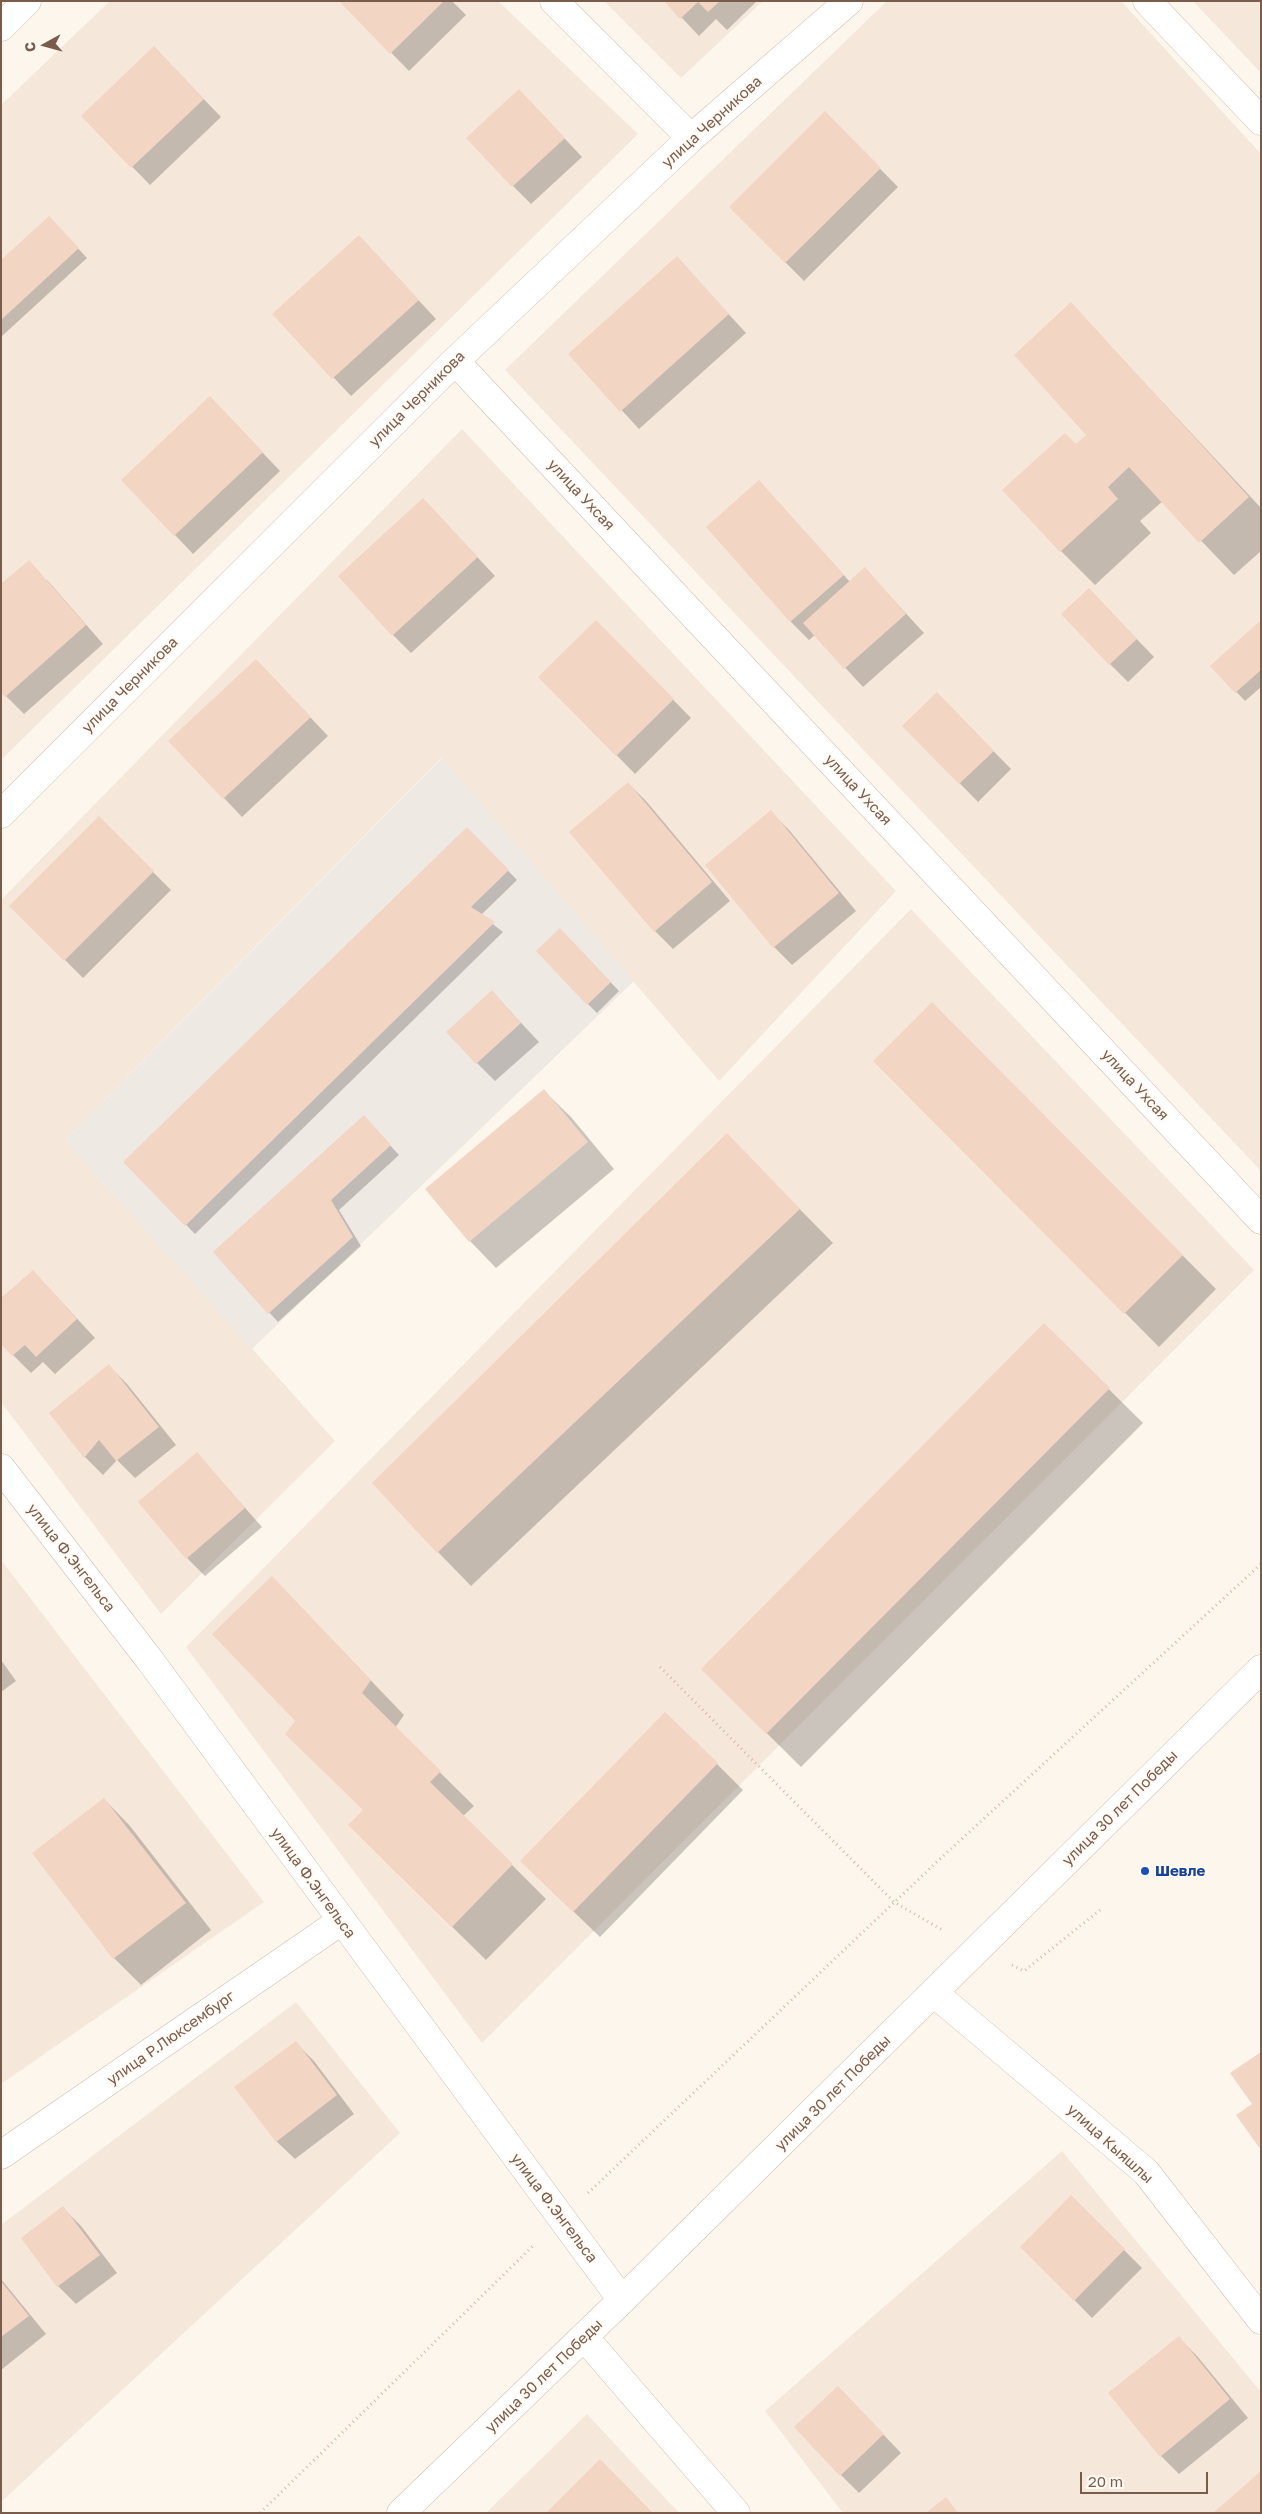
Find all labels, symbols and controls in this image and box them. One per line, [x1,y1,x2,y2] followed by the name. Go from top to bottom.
[20,20,70,70] north arrow
[21,41,39,53] text: С
[658,72,766,172] street label: улица Черникова
[365,347,469,451] street label: улица Черникова
[544,456,618,534] street label: улица Ухсая
[78,633,182,737] street label: улица Черникова
[821,751,895,829] street label: улица Ухсая
[1098,1046,1172,1124] street label: улица Ухсая
[23,1500,119,1616] street label: улица Ф.Энгельса
[1059,1747,1181,1869] street label: улица 30 лет Победы
[267,1824,359,1942] street label: улица Ф.Энгельса
[1155,1862,1205,1880] place label: Шевле
[1139,1865,1151,1877] marker: Шевле
[104,1987,238,2089] street label: улица Р.Люксембург
[772,2032,894,2154] street label: улица 30 лет Победы
[1063,2101,1157,2187] street label: улица Кыяшлы
[507,2150,601,2266] street label: улица Ф.Энгельса
[482,2315,606,2437] street label: улица 30 лет Победы
[1082,2462,1210,2494] scale bar
[1088,2472,1123,2490] text: 20 m

